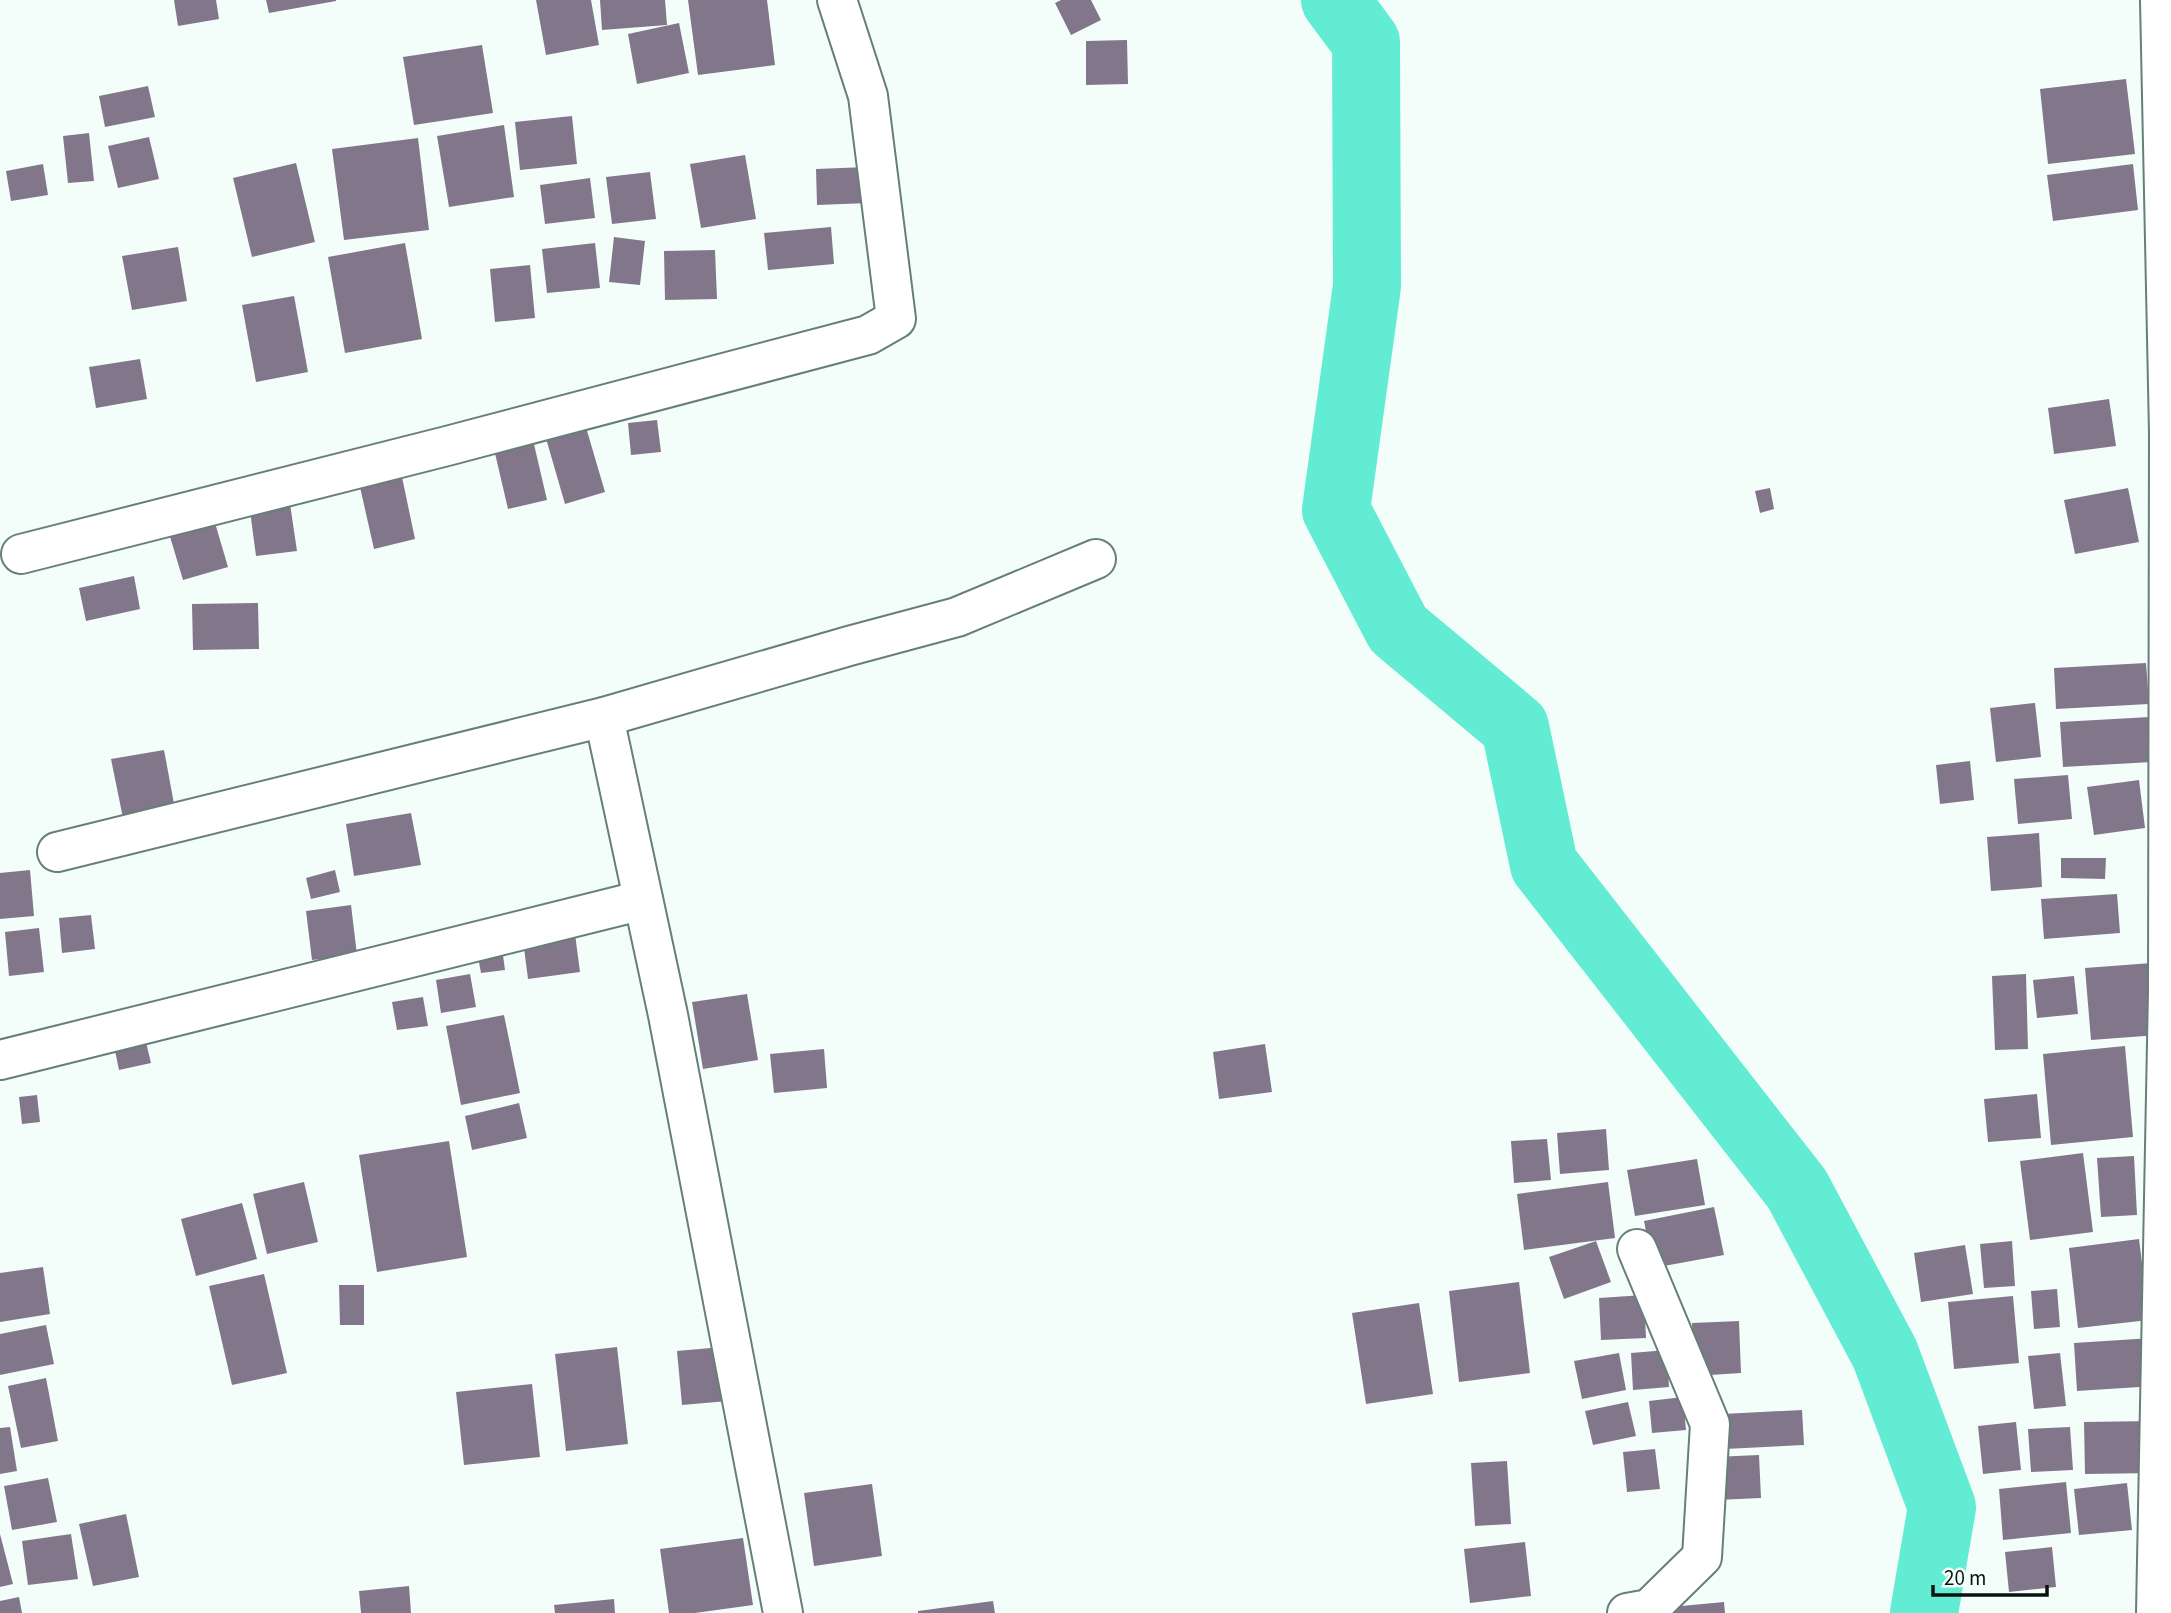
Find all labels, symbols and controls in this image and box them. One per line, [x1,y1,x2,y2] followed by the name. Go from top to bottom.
[1933,1554,2047,1598] scale bar
[1944,1563,1986,1593] text: 20 m

